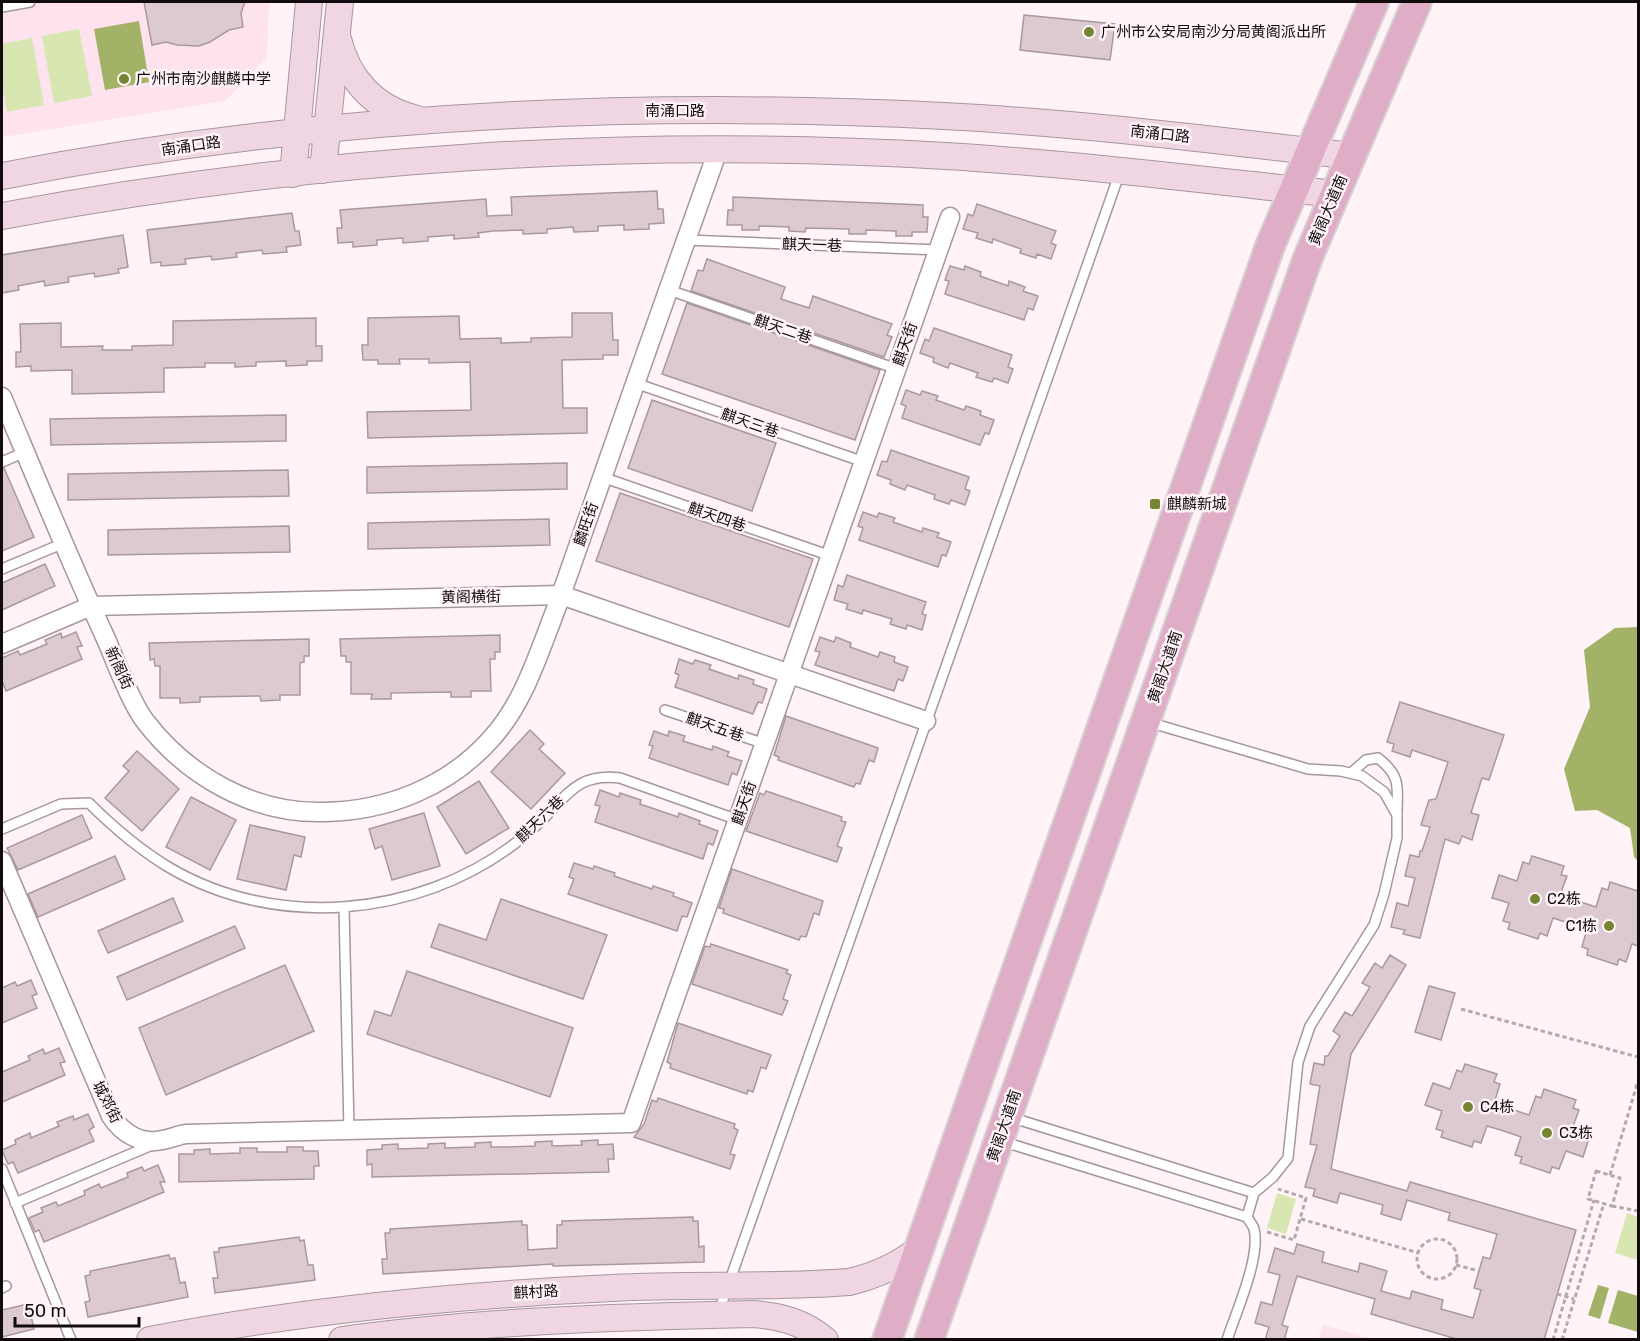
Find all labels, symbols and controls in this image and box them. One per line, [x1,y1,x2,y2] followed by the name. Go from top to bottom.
[1101,23,1326,41] place label: 广州市公安局南沙分局黄阁派出所
[1082,25,1096,39] marker: 广州市公安局南沙分局黄阁派出所
[136,70,271,88] place label: 广州市南沙麒麟中学
[117,72,131,86] marker: 广州市南沙麒麟中学
[645,102,705,120] street label: 南涌口路
[1129,122,1191,146] street label: 南涌口路
[160,133,222,159] street label: 南涌口路
[1305,172,1351,248] street label: 黄阁大道南
[782,235,842,255] street label: 麒天一巷
[752,311,814,347] street label: 麒天二巷
[889,320,921,368] street label: 麒天街
[719,405,781,441] street label: 麒天三巷
[1167,495,1227,513] place label: 麒麟新城
[1148,497,1162,511] marker: 麒麟新城
[686,499,748,535] street label: 麒天四巷
[570,500,602,548] street label: 麟旺街
[441,587,501,607] street label: 黄阁横街
[1144,629,1186,705] street label: 黄阁大道南
[101,644,137,692] street label: 新阁街
[684,709,746,745] street label: 麒天五巷
[728,779,760,827] street label: 麒天街
[512,792,568,846] street label: 麒天六巷
[1547,890,1581,908] place label: C2栋
[1528,892,1542,906] marker: C2栋
[1566,917,1597,935] place label: C1栋
[1602,919,1616,933] marker: C1栋
[89,1078,125,1126] street label: 城郊街
[983,1088,1025,1164] street label: 黄阁大道南
[1480,1098,1514,1116] place label: C4栋
[1461,1100,1475,1114] marker: C4栋
[1559,1124,1593,1142] place label: C3栋
[1540,1126,1554,1140] marker: C3栋
[513,1282,559,1302] street label: 麒村路
[15,1290,140,1328] scale bar
[24,1300,67,1322] text: 50 m

